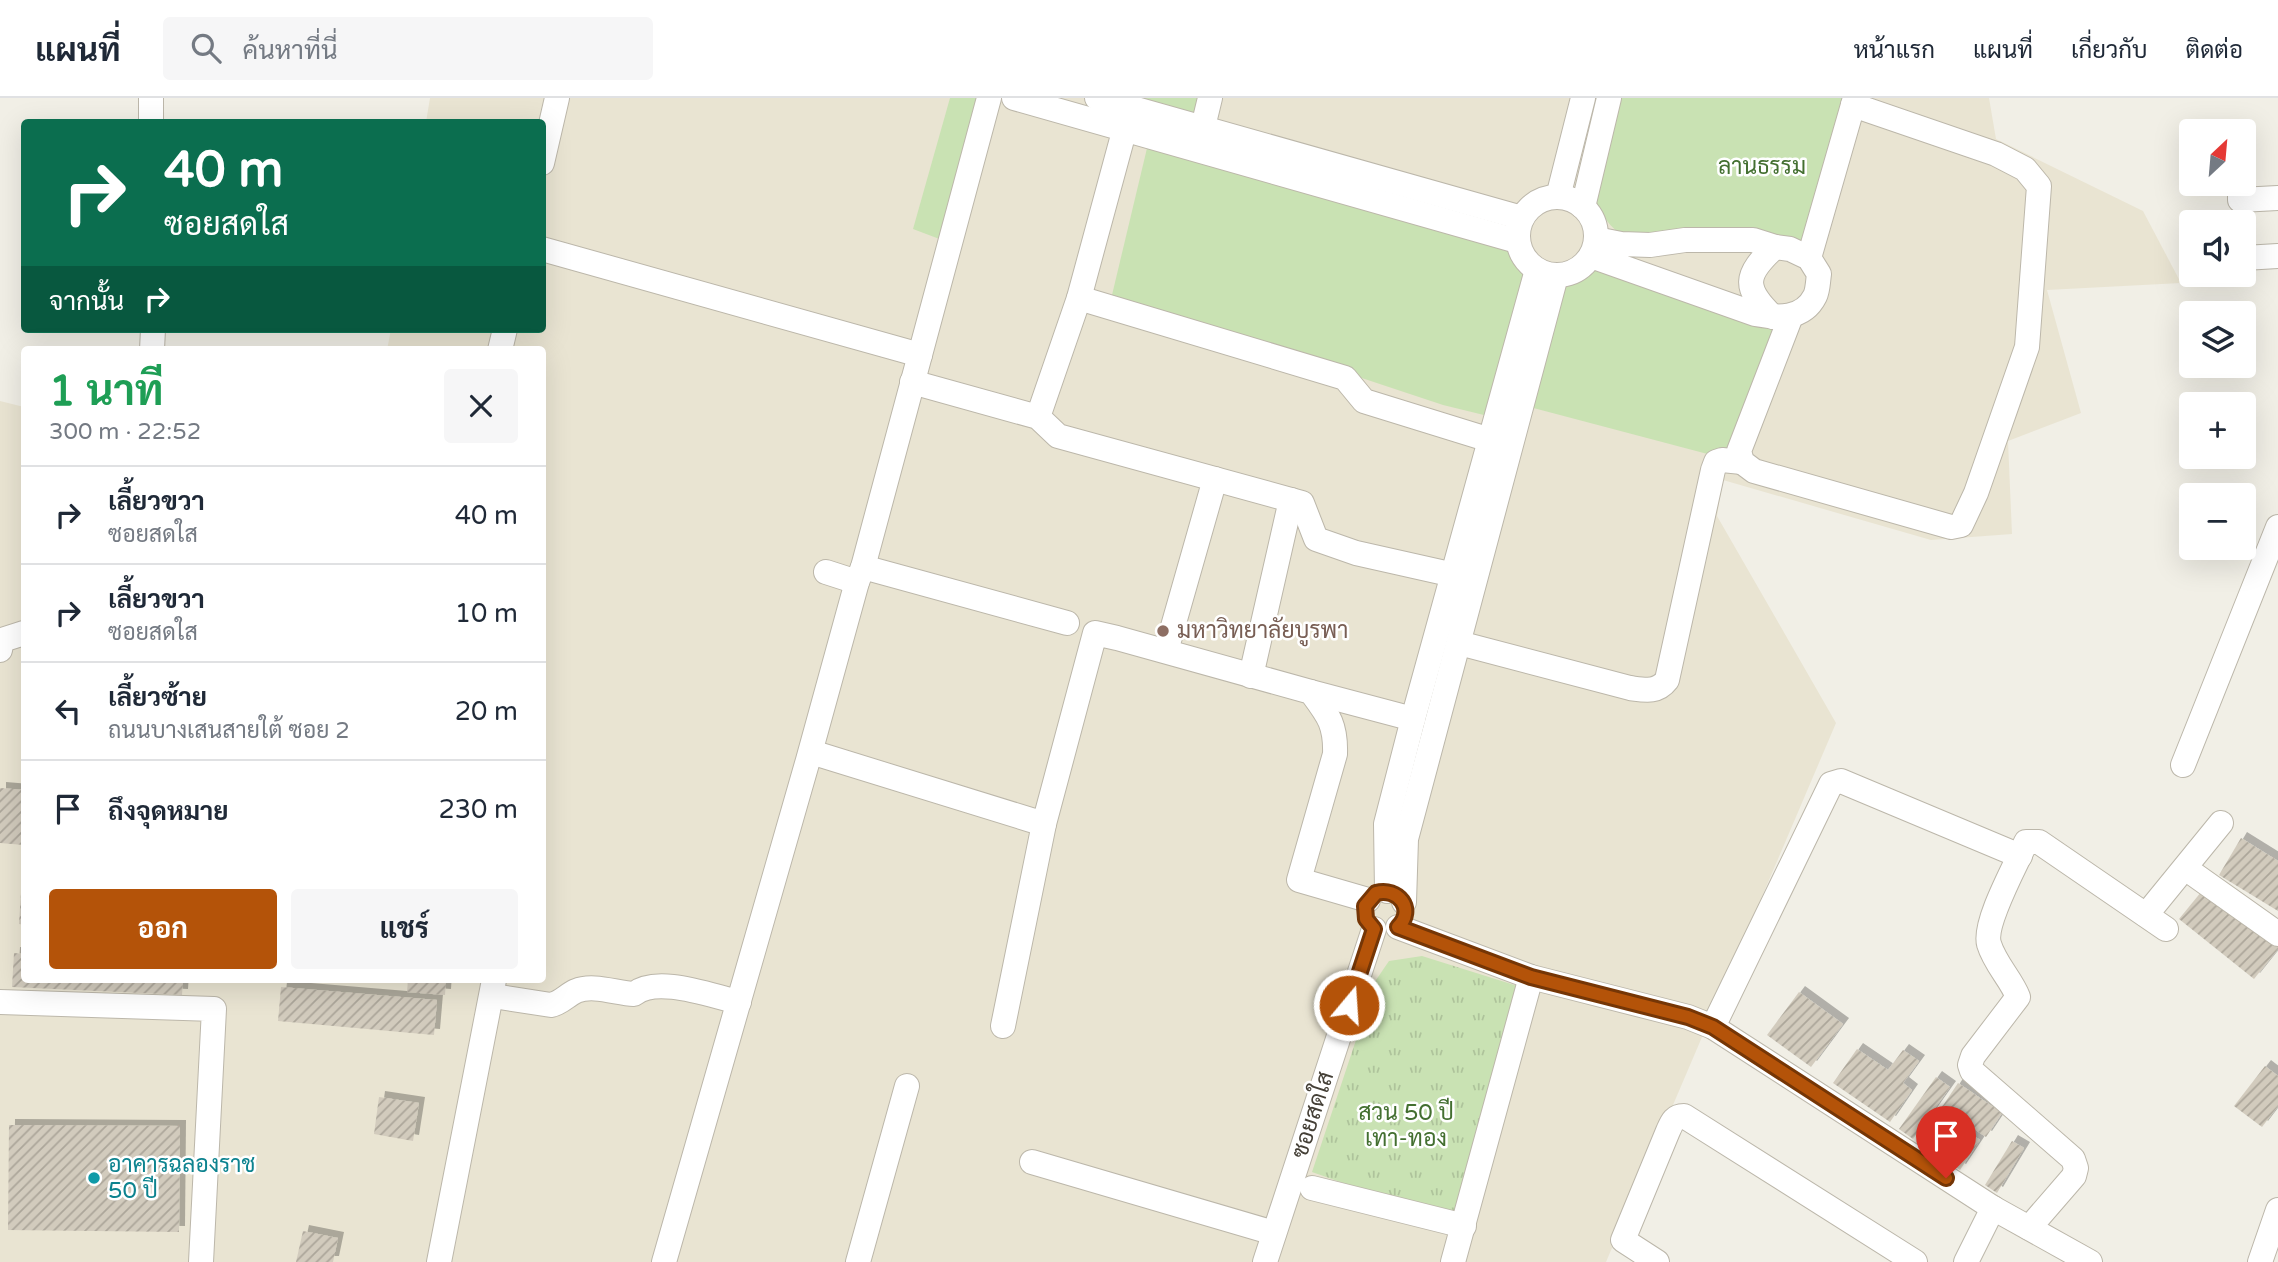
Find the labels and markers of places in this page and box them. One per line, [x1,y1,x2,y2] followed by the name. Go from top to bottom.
[1177,616,1348,647] place label: มหาวิทยาลัยบูรพา
[1155,623,1171,639] marker: มหาวิทยาลัยบูรพา
[1916,1106,1976,1178] pin
[108,1151,255,1205] place label: อาคารฉลองราช 50 ปี
[86,1170,102,1186] marker: อาคารฉลองราช 50 ปี

